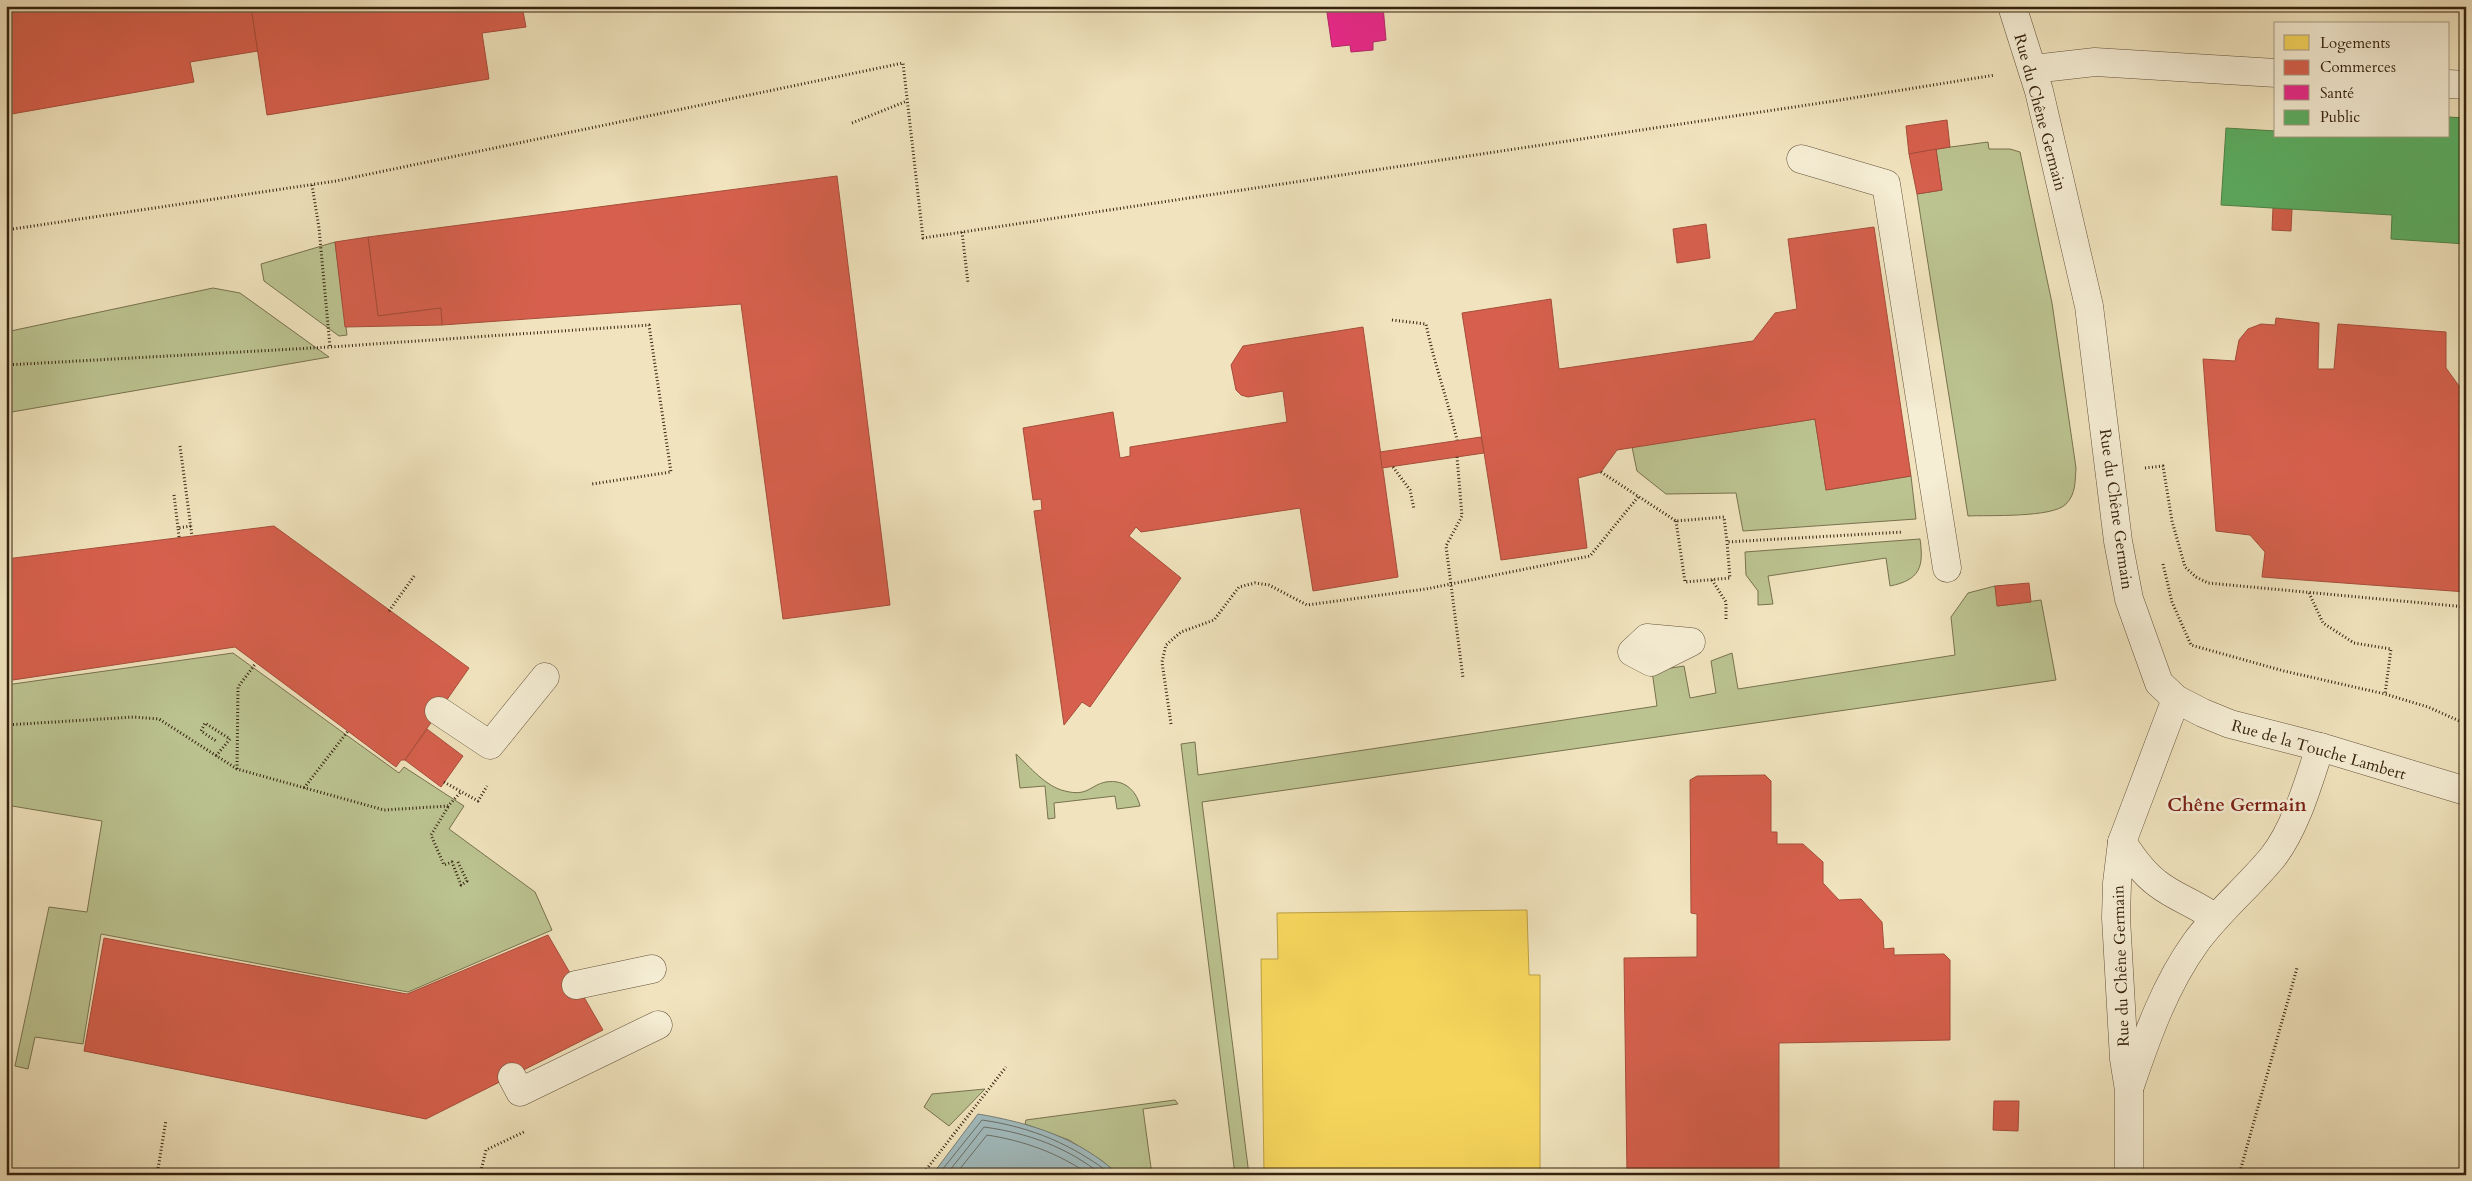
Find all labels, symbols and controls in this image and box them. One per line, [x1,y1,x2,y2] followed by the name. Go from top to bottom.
[2274,22,2450,138] legend
[2008,31,2072,193] street label: Rue du Chêne Germain
[2320,33,2390,53] text: Logements
[2320,57,2396,77] text: Commerces
[2320,83,2354,103] text: Santé
[2320,107,2360,127] text: Public
[2094,428,2138,591] street label: Rue du Chêne Germain
[2229,715,2408,785] street label: Rue de la Touche Lambert
[2167,792,2308,818] district label: Chêne Germain
[2107,885,2135,1047] street label: Rue du Chêne Germain

